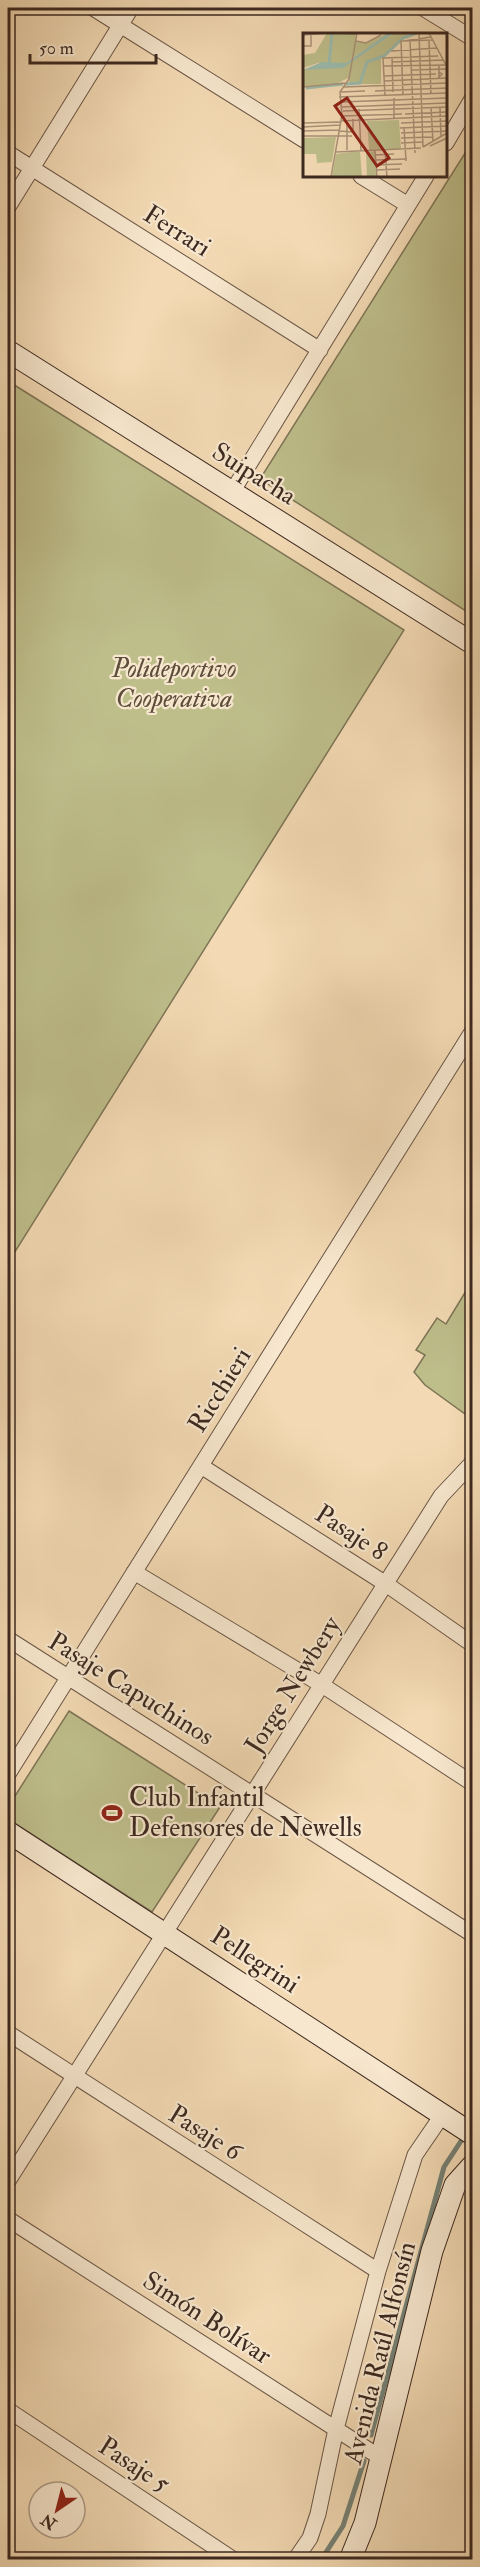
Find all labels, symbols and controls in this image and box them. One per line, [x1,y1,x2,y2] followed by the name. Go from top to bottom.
[30,27,156,65] scale bar
[303,33,447,177] inset map
[39,37,74,60] text: 50 m
[137,198,217,264] street label: Ferrari
[205,436,302,513] street label: Suipacha
[111,653,237,715] park label: Polideportivo Cooperativa
[181,1342,259,1438] street label: Ricchieri
[309,1498,393,1568] street label: Pasaje 8
[238,1610,348,1760] street label: Jorge Newbery
[42,1625,220,1754] street label: Pasaje Capuchinos
[129,1782,362,1844] place label: Club Infantil Defensores de Newells
[100,1801,124,1825] sports icon: Club Infantil Defensores de Newells
[205,1920,305,2000] street label: Pellegrini
[162,2098,249,2169] street label: Pasaje 6
[337,2238,423,2469] street label: Avenida Raúl Alfonsín
[137,2265,278,2372] street label: Simón Bolívar
[92,2430,176,2500] street label: Pasaje 5
[27,2480,87,2540] north arrow
[37,2509,61,2534] text: N

